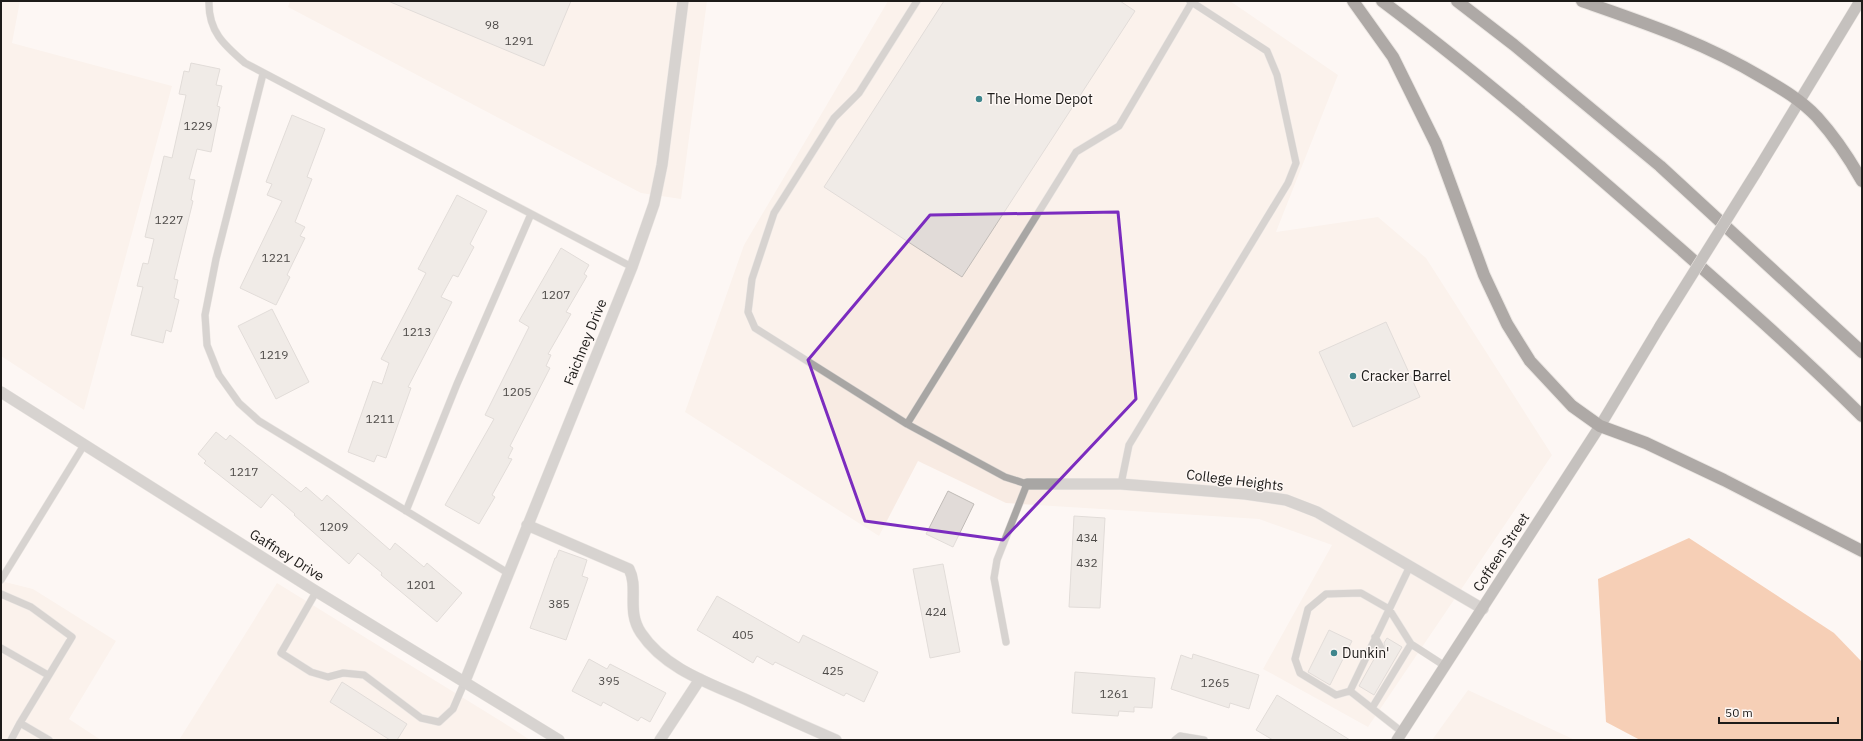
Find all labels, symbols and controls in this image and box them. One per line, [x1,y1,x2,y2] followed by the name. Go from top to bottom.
[485,17,499,32] house number: 98
[505,33,533,48] house number: 1291
[987,90,1093,108] place label: The Home Depot
[974,94,984,104] marker: The Home Depot
[184,118,212,133] house number: 1229
[155,212,183,227] house number: 1227
[262,250,290,265] house number: 1221
[542,287,570,302] house number: 1207
[559,296,611,388] street label: Faichney Drive
[403,324,431,339] house number: 1213
[260,347,288,362] house number: 1219
[1361,367,1451,385] place label: Cracker Barrel
[1348,371,1358,381] marker: Cracker Barrel
[503,384,531,399] house number: 1205
[366,411,394,426] house number: 1211
[230,464,258,479] house number: 1217
[1185,465,1285,495] street label: College Heights
[1469,509,1533,595] street label: Coffeen Street
[320,519,348,534] house number: 1209
[246,525,328,585] street label: Gaffney Drive
[1076,530,1098,545] house number: 434
[1076,555,1098,570] house number: 432
[407,577,435,592] house number: 1201
[548,596,570,611] house number: 385
[925,604,947,619] house number: 424
[732,627,754,642] house number: 405
[1342,644,1389,662] place label: Dunkin'
[1329,648,1339,658] marker: Dunkin'
[822,663,844,678] house number: 425
[598,673,620,688] house number: 395
[1201,675,1229,690] house number: 1265
[1100,686,1128,701] house number: 1261
[1719,699,1838,725] scale bar
[1725,705,1753,720] text: 50 m

